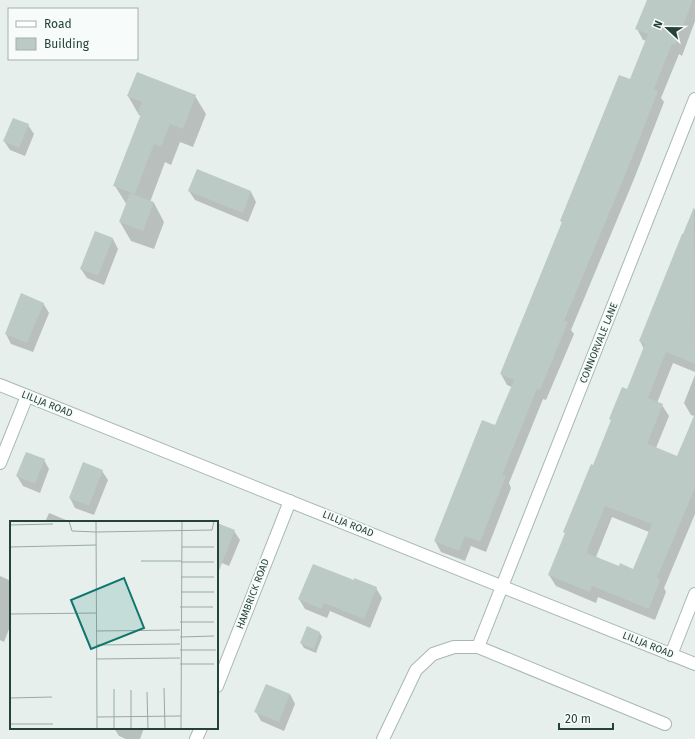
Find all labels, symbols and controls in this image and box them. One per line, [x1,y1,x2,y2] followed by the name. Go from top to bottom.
[8,8,138,60] legend
[647,8,687,48] north arrow
[44,17,72,31] text: Road
[651,19,666,30] text: N
[44,37,90,51] text: Building
[577,301,621,385] street label: CONNORVALE LANE
[20,388,74,420] street label: LILLJA ROAD
[321,508,375,540] street label: LILLJA ROAD
[10,521,218,729] inset map
[234,557,272,631] street label: HAMBRICK ROAD
[621,629,675,661] street label: LILLJA ROAD
[559,705,613,731] scale bar
[565,712,591,726] text: 20 m

